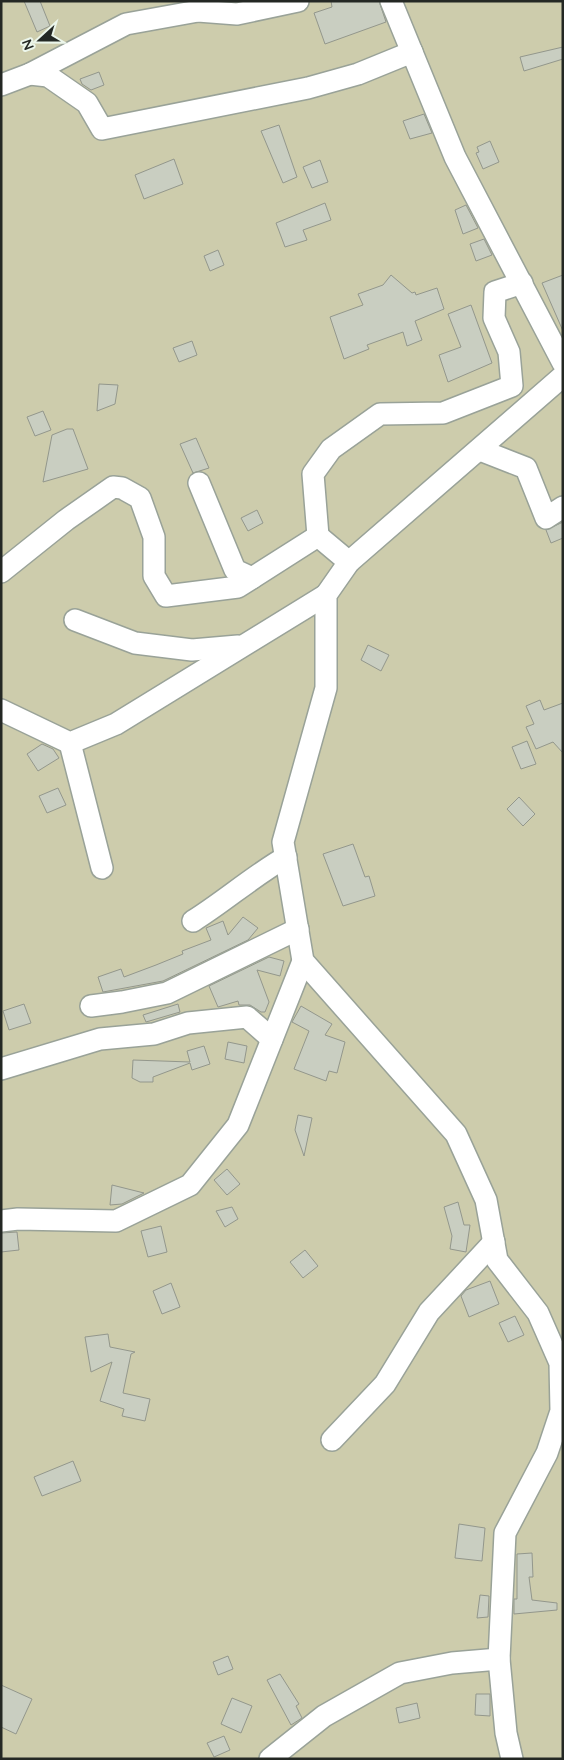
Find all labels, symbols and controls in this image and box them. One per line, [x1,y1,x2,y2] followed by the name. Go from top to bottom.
[15,15,65,65] north arrow
[18,37,38,53] text: N

